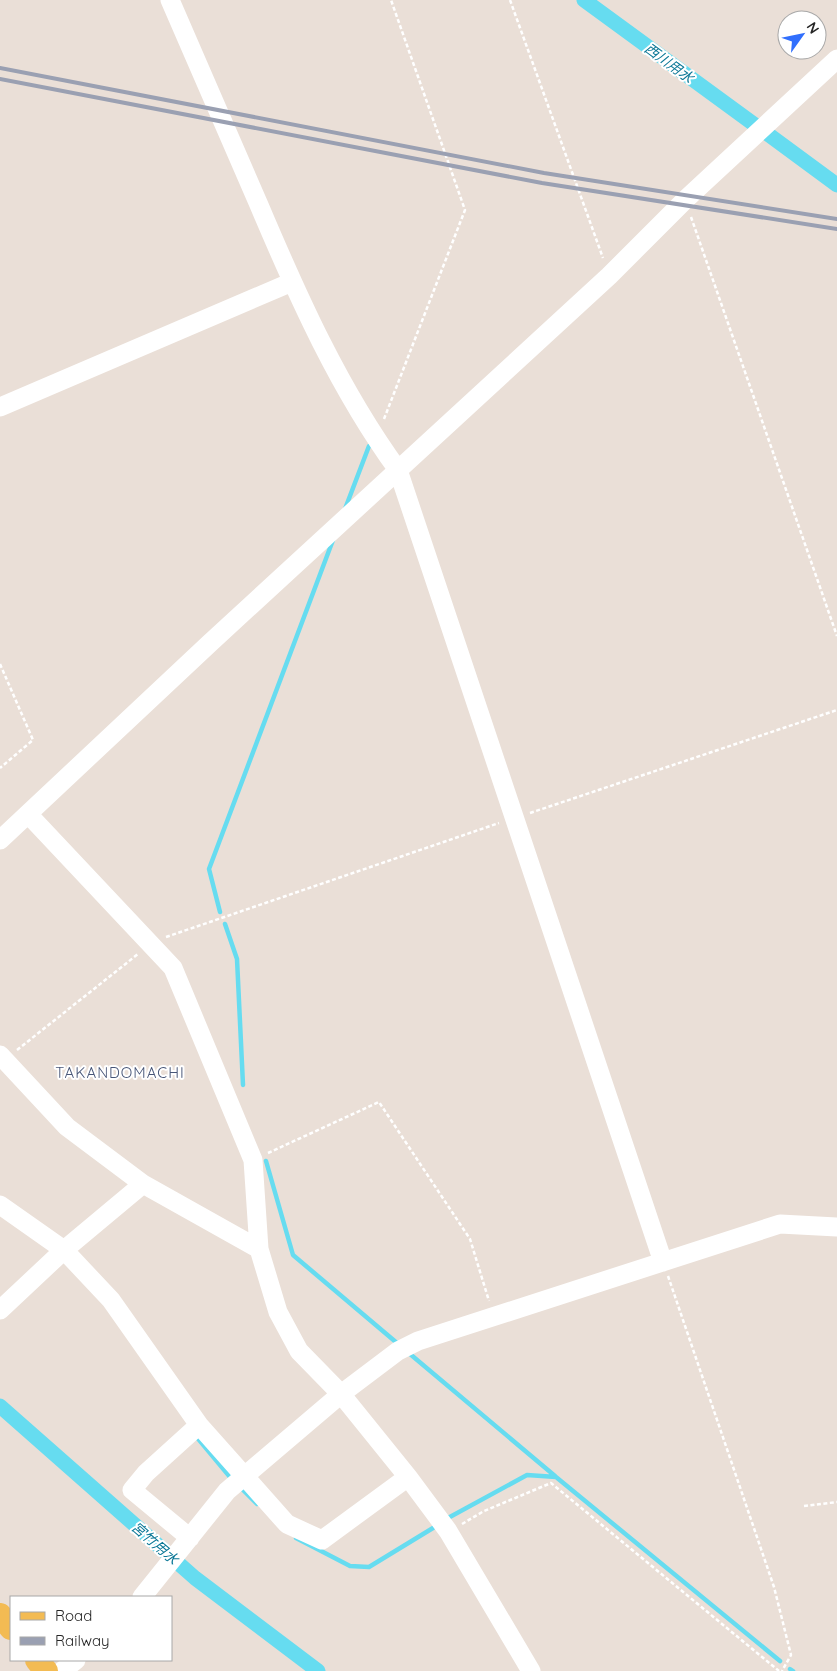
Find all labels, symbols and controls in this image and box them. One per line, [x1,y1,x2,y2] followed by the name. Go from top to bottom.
[777,10,827,60] north arrow
[803,19,823,37] text: N
[641,39,699,88] water label: 西川用水
[55,1063,185,1082] district label: TAKANDOMACHI
[128,1518,184,1569] water label: 宮竹用水
[10,1596,172,1661] legend
[55,1606,92,1625] text: Road
[55,1631,110,1650] text: Railway

